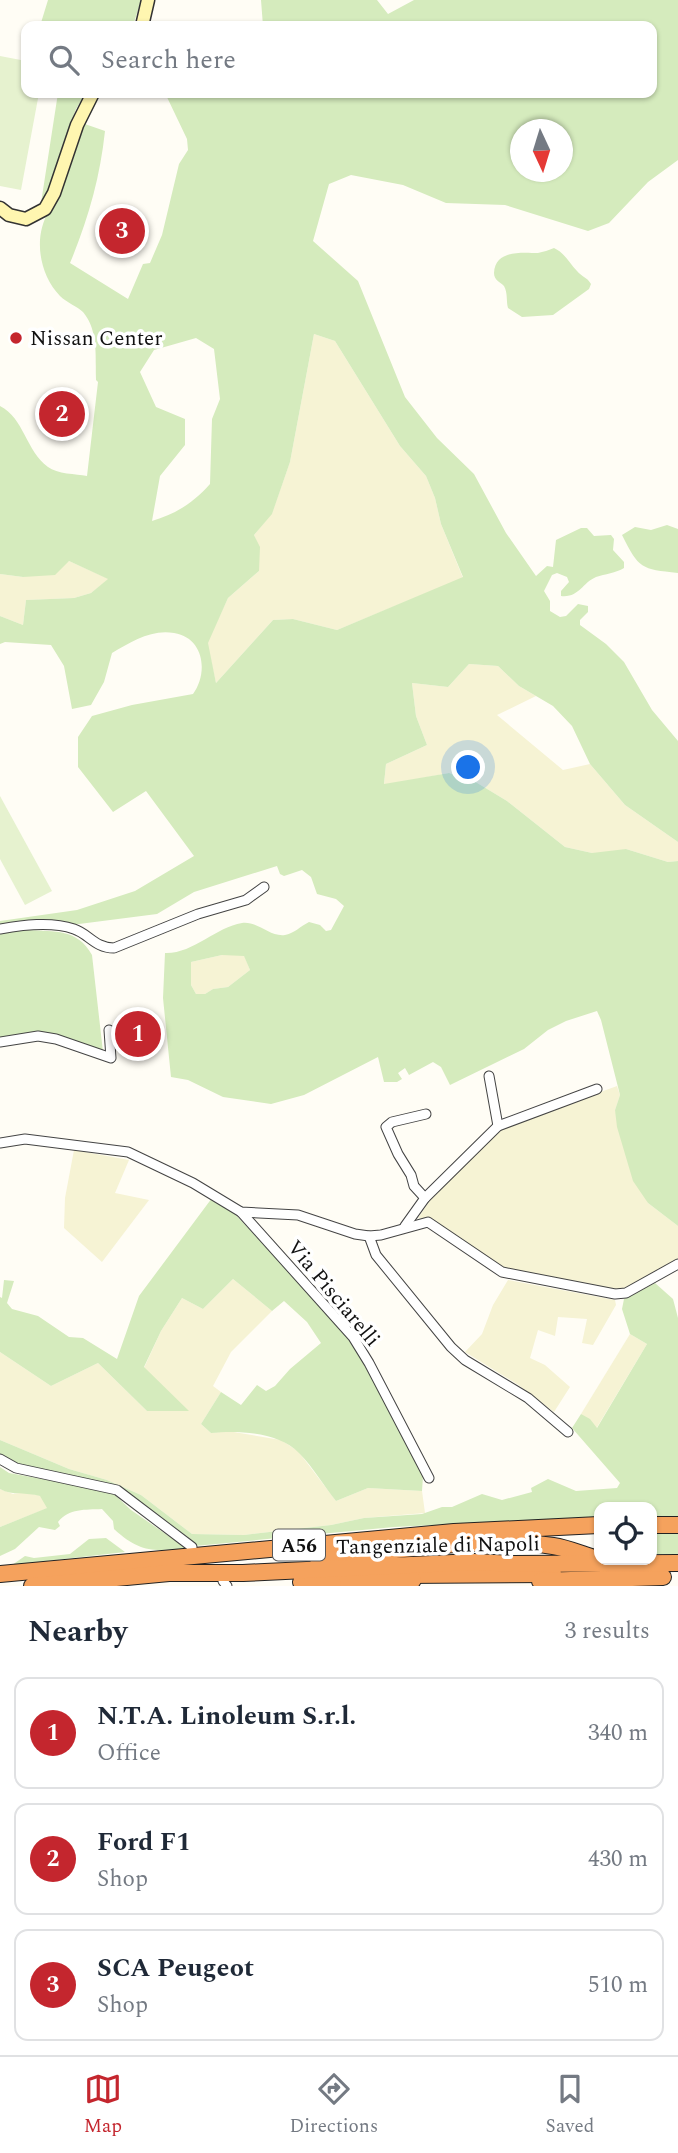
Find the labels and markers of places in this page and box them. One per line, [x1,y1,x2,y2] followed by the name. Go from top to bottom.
[99,205,145,257] pin: 3
[30,323,163,355] place label: Nissan Center
[8,330,24,346] marker: Nissan Center
[39,388,85,440] pin: 2
[115,1008,161,1060] pin: 1

